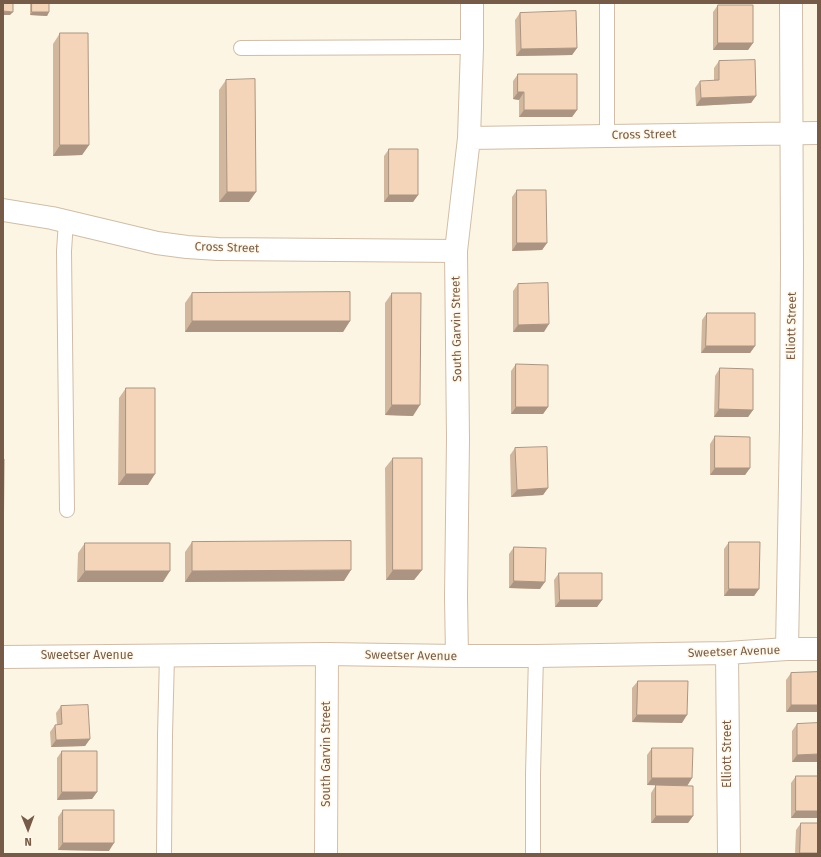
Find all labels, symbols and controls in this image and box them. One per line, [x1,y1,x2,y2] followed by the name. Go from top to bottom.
[612,127,676,143] street label: Cross Street
[194,240,260,256] street label: Cross Street
[449,276,465,382] street label: South Garvin Street
[784,292,800,360] street label: Elliott Street
[688,643,780,661] street label: Sweetser Avenue
[365,648,457,664] street label: Sweetser Avenue
[41,649,133,663] street label: Sweetser Avenue
[320,701,334,807] street label: South Garvin Street
[721,720,735,788] street label: Elliott Street
[8,809,48,849] north arrow
[24,835,32,848] text: N

